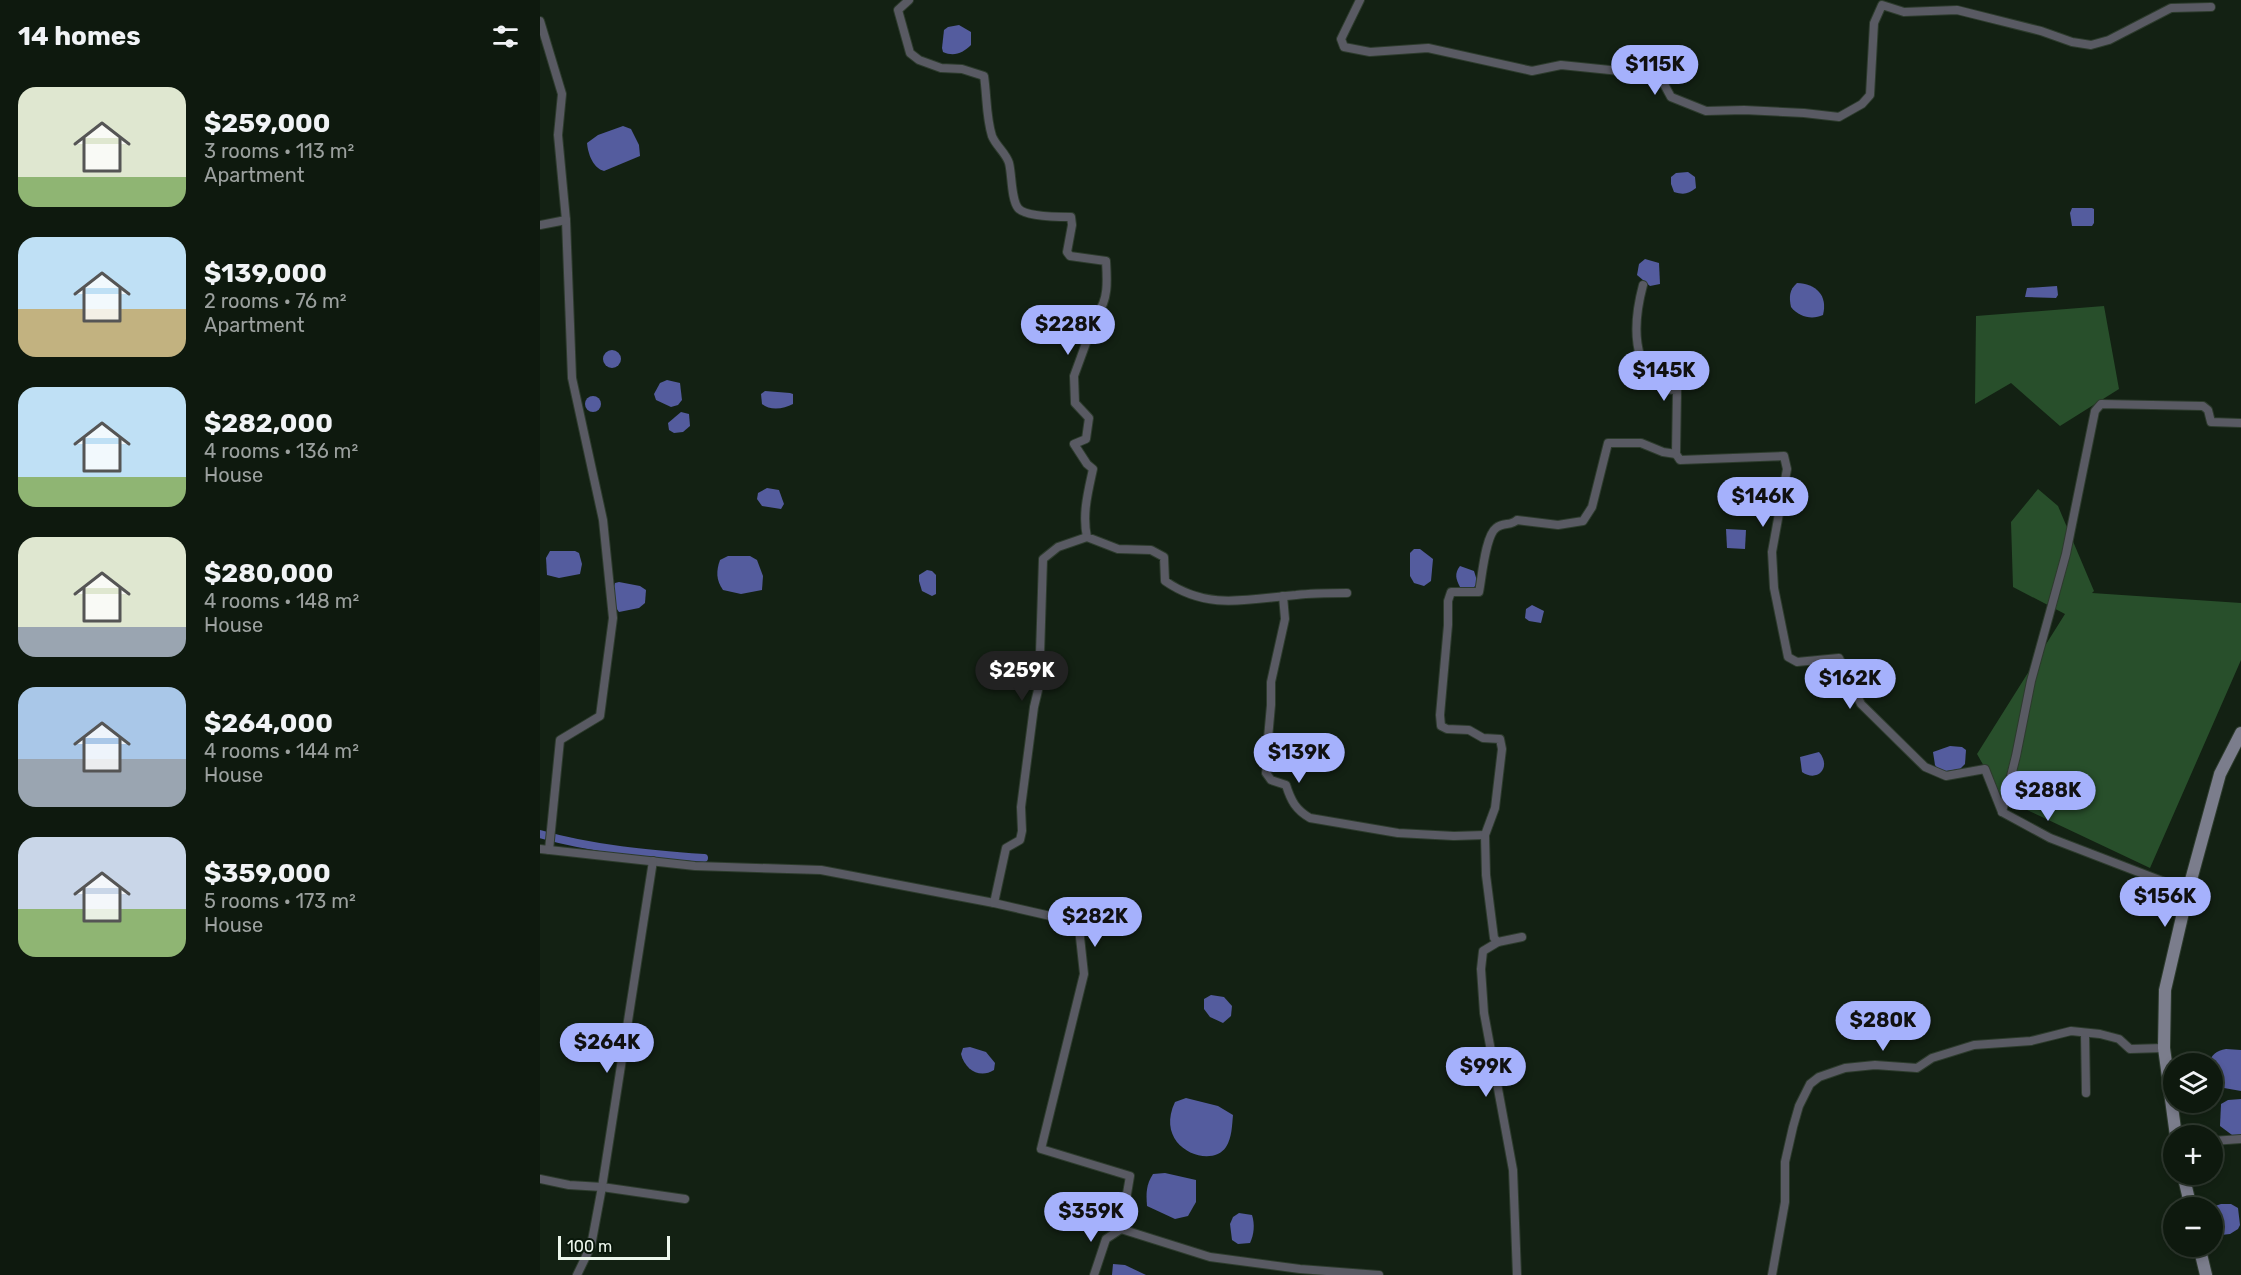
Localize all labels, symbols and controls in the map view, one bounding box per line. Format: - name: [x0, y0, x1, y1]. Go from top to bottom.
- icon: filters: [489, 20, 522, 53]
- text: 14 homes: [18, 21, 141, 52]
- pin: $115K: [1613, 45, 1697, 96]
- text: $115K: [1625, 52, 1685, 76]
- text: $259,000: [204, 108, 330, 139]
- icon: home: [66, 111, 138, 183]
- text: 3 rooms · 113 m²: [204, 139, 354, 163]
- text: Apartment: [204, 163, 305, 187]
- text: $139,000: [204, 258, 327, 289]
- icon: home: [66, 261, 138, 333]
- text: 2 rooms · 76 m²: [204, 289, 347, 313]
- pin: $228K: [1026, 305, 1110, 356]
- text: $228K: [1035, 312, 1101, 336]
- text: Apartment: [204, 313, 305, 337]
- pin: $145K: [1622, 351, 1706, 402]
- text: $145K: [1632, 358, 1696, 382]
- text: $282,000: [204, 408, 333, 439]
- icon: home: [66, 411, 138, 483]
- text: 4 rooms · 136 m²: [204, 439, 358, 463]
- text: House: [204, 463, 263, 487]
- pin: $146K: [1721, 477, 1805, 528]
- text: $146K: [1731, 484, 1795, 508]
- text: $280,000: [204, 558, 333, 589]
- icon: home: [66, 561, 138, 633]
- text: 4 rooms · 148 m²: [204, 589, 359, 613]
- text: House: [204, 613, 263, 637]
- pin: $259K: [980, 651, 1064, 702]
- text: $259K: [989, 658, 1055, 682]
- pin: $162K: [1808, 659, 1892, 710]
- text: $162K: [1819, 666, 1881, 690]
- text: $264,000: [204, 708, 333, 739]
- icon: home: [66, 711, 138, 783]
- pin: $139K: [1257, 733, 1341, 784]
- text: 4 rooms · 144 m²: [204, 739, 359, 763]
- text: $139K: [1268, 740, 1330, 764]
- text: House: [204, 763, 263, 787]
- pin: $288K: [2006, 771, 2090, 822]
- text: $288K: [2015, 778, 2081, 802]
- text: $359,000: [204, 858, 331, 889]
- icon: home: [66, 861, 138, 933]
- pin: $156K: [2123, 877, 2207, 928]
- text: $156K: [2134, 884, 2196, 908]
- text: 5 rooms · 173 m²: [204, 889, 356, 913]
- pin: $282K: [1053, 897, 1137, 948]
- text: $282K: [1062, 904, 1128, 928]
- text: House: [204, 913, 263, 937]
- pin: $280K: [1841, 1001, 1925, 1052]
- text: $280K: [1850, 1008, 1916, 1032]
- pin: $264K: [565, 1023, 649, 1074]
- text: $264K: [574, 1030, 640, 1054]
- pin: $99K: [1450, 1047, 1522, 1098]
- map controls: [2163, 1053, 2223, 1257]
- button: layers: [2163, 1053, 2223, 1113]
- text: $99K: [1460, 1054, 1512, 1078]
- button: +: [2163, 1125, 2223, 1185]
- pin: $359K: [1049, 1192, 1133, 1243]
- button: −: [2163, 1197, 2223, 1257]
- text: $359K: [1058, 1199, 1124, 1223]
- scale bar: [558, 1233, 670, 1260]
- text: 100 m: [567, 1237, 612, 1256]

